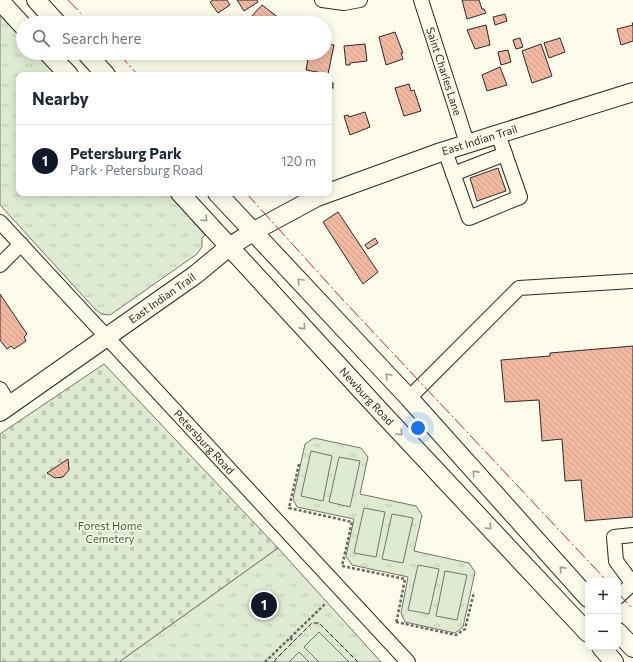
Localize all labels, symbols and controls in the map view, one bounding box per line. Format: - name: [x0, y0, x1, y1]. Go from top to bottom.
- search box: [16, 16, 332, 60]
- street label: Saint Charles Lane: [424, 25, 465, 117]
- icon: search: [30, 27, 52, 49]
- text: Search here: [62, 29, 141, 47]
- text: Nearby: [32, 88, 89, 109]
- street label: East Indian Trail: [440, 122, 519, 157]
- text: Petersburg Park: [70, 144, 182, 162]
- text: 1: [42, 153, 48, 169]
- text: 120 m: [281, 153, 316, 169]
- text: Park · Petersburg Road: [70, 162, 203, 178]
- one-way arrow: [200, 214, 208, 222]
- street label: East Indian Trail: [126, 270, 198, 326]
- one-way arrow: [297, 278, 305, 286]
- one-way arrow: [298, 322, 306, 330]
- street label: Newburg Road: [337, 364, 397, 427]
- one-way arrow: [385, 373, 393, 381]
- street label: Petersburg Road: [171, 407, 237, 476]
- your location: [408, 418, 428, 438]
- one-way arrow: [395, 428, 403, 436]
- one-way arrow: [473, 470, 480, 477]
- park label: Forest Home Cemetery: [78, 519, 142, 545]
- one-way arrow: [485, 523, 492, 530]
- one-way arrow: [560, 567, 567, 574]
- map controls: [585, 578, 621, 650]
- button: +: [585, 578, 621, 614]
- pin: 1: [251, 590, 277, 620]
- button: −: [585, 614, 621, 650]

